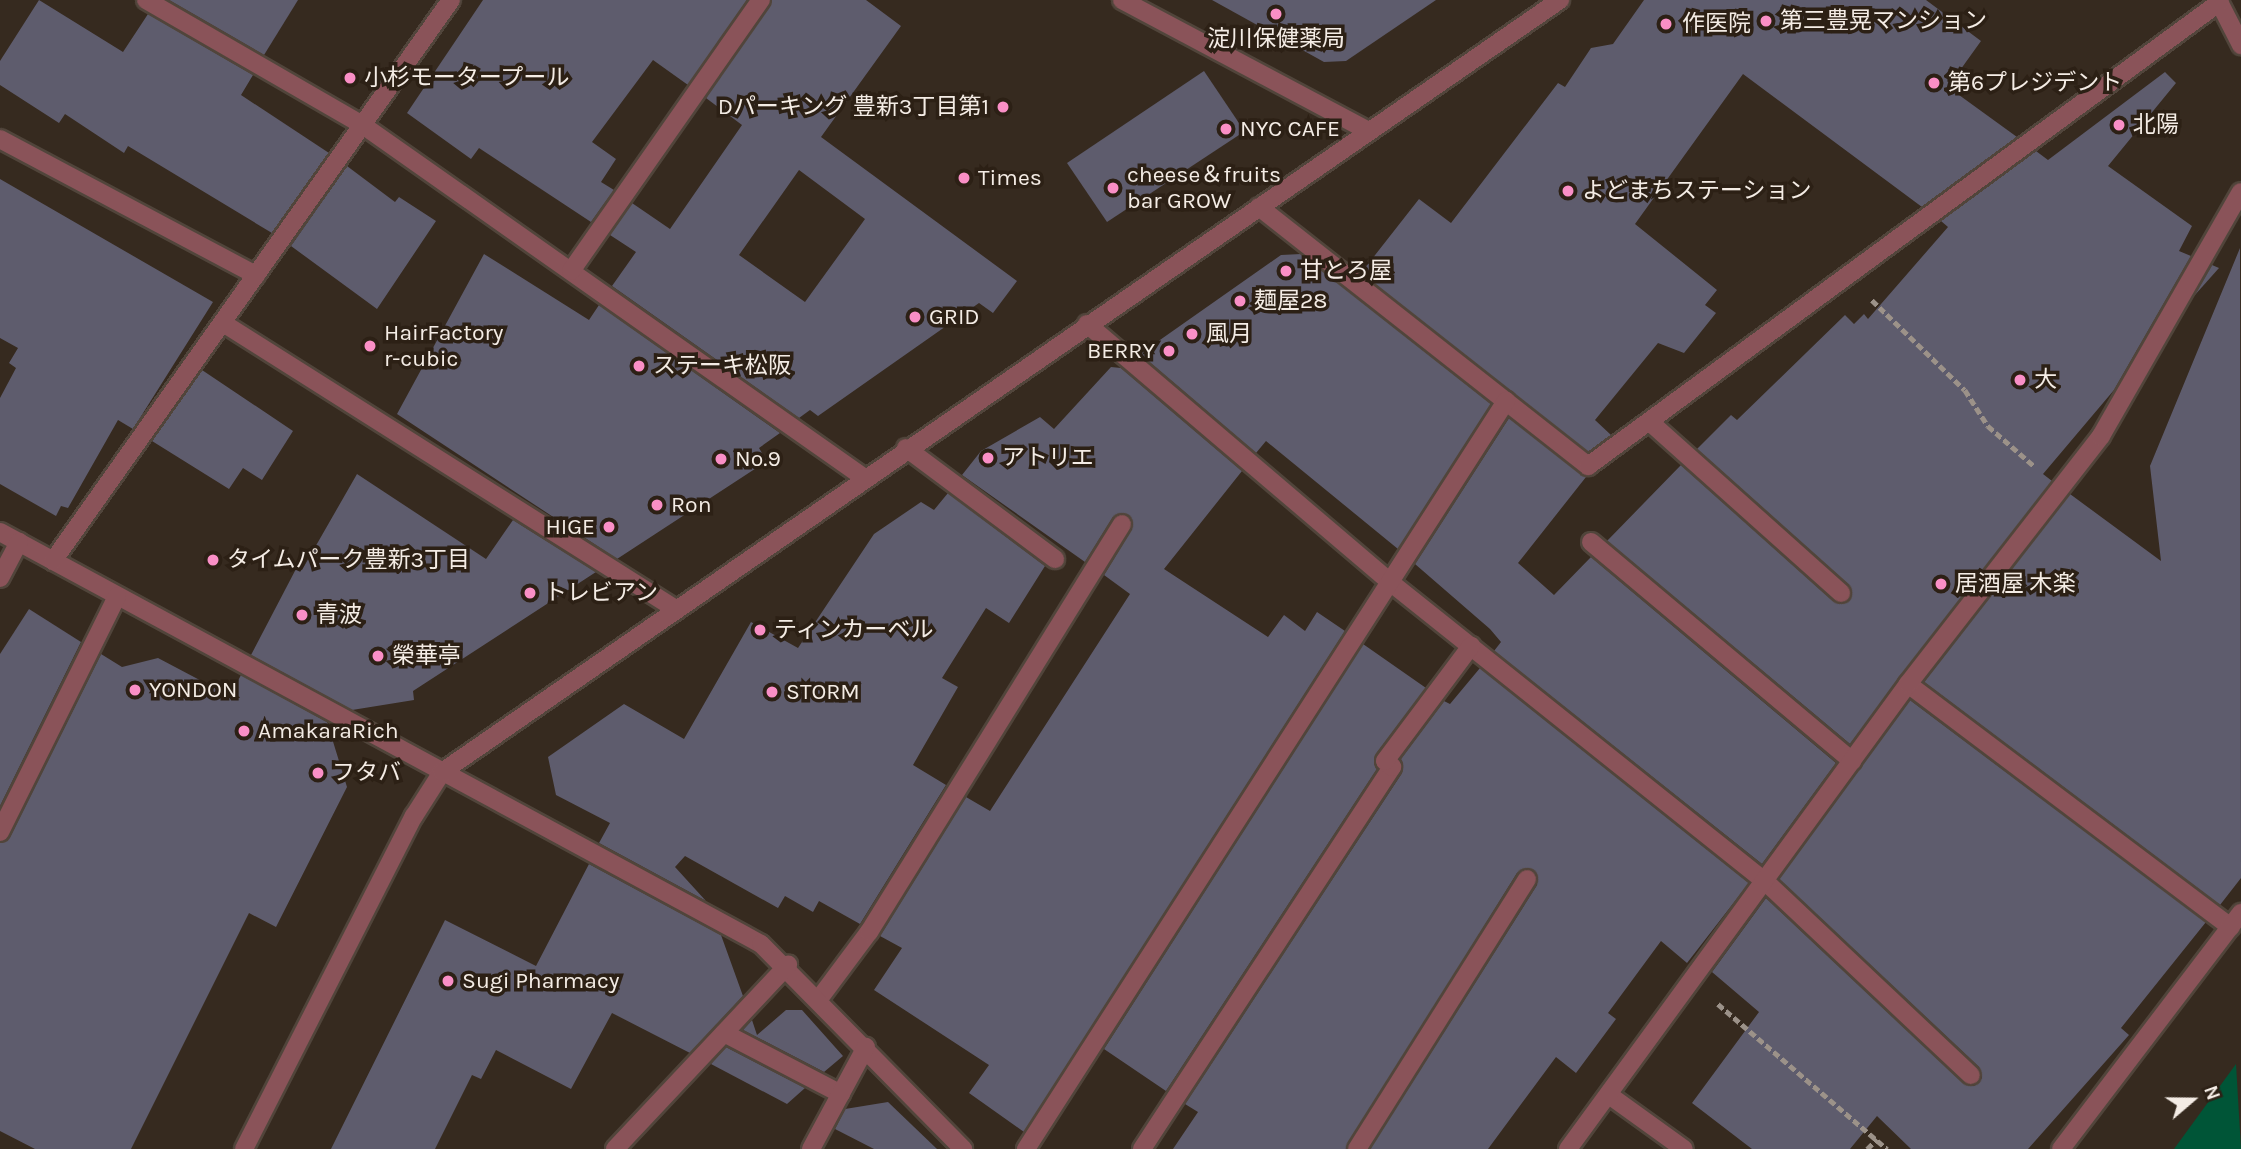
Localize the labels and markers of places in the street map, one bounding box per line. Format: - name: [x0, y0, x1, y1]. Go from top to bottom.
- marker: 淀川保健薬局: [1268, 6, 1284, 22]
- place label: 第三豊晃マンション: [1780, 7, 1987, 35]
- place label: 作医院: [1682, 10, 1751, 38]
- marker: 第三豊晃マンション: [1758, 13, 1774, 29]
- marker: 作医院: [1656, 14, 1676, 34]
- place label: 淀川保健薬局: [1207, 25, 1345, 53]
- place label: 小杉モータープール: [364, 64, 571, 92]
- place label: 第6プレジデント: [1948, 69, 2122, 97]
- marker: 小杉モータープール: [342, 70, 358, 86]
- marker: 第6プレジデント: [1926, 75, 1942, 91]
- place label: Dパーキング 豊新3丁目第1: [717, 93, 989, 121]
- marker: Dパーキング 豊新3丁目第1: [995, 99, 1011, 115]
- place label: 北陽: [2133, 111, 2179, 139]
- place label: NYC CAFE: [1240, 115, 1340, 143]
- marker: 北陽: [2111, 117, 2127, 133]
- marker: NYC CAFE: [1218, 121, 1234, 137]
- place label: cheese＆fruits bar GROW: [1127, 161, 1281, 215]
- place label: Times: [978, 164, 1042, 192]
- marker: Times: [956, 170, 972, 186]
- place label: よどまちステーション: [1582, 177, 1812, 205]
- marker: cheese＆fruits bar GROW: [1105, 180, 1121, 196]
- marker: よどまちステーション: [1560, 183, 1576, 199]
- place label: 甘とろ屋: [1300, 257, 1392, 285]
- marker: 甘とろ屋: [1278, 263, 1294, 279]
- place label: 麺屋28: [1254, 287, 1327, 315]
- marker: 麺屋28: [1232, 293, 1248, 309]
- place label: GRID: [929, 303, 980, 331]
- marker: GRID: [907, 309, 923, 325]
- place label: HairFactory r-cubic: [384, 319, 503, 373]
- place label: 風月: [1206, 320, 1252, 348]
- marker: 風月: [1184, 326, 1200, 342]
- place label: BERRY: [1087, 337, 1155, 365]
- marker: HairFactory r-cubic: [362, 338, 378, 354]
- marker: BERRY: [1161, 343, 1177, 359]
- place label: ステーキ松阪: [653, 352, 791, 380]
- marker: ステーキ松阪: [631, 358, 647, 374]
- place label: 大: [2034, 366, 2057, 394]
- marker: 大: [2012, 372, 2028, 388]
- place label: アトリエ: [1002, 444, 1094, 472]
- place label: No.9: [735, 445, 781, 473]
- marker: アトリエ: [980, 450, 996, 466]
- marker: No.9: [713, 451, 729, 467]
- place label: Ron: [671, 491, 712, 519]
- marker: Ron: [649, 497, 665, 513]
- place label: HIGE: [545, 513, 595, 541]
- marker: HIGE: [601, 519, 617, 535]
- place label: タイムパーク豊新3丁目: [227, 546, 471, 574]
- marker: タイムパーク豊新3丁目: [205, 552, 221, 568]
- place label: 居酒屋 木楽: [1955, 570, 2075, 598]
- marker: 居酒屋 木楽: [1933, 576, 1949, 592]
- place label: トレビアン: [544, 579, 659, 607]
- marker: トレビアン: [522, 585, 538, 601]
- place label: 青波: [316, 601, 362, 629]
- marker: 青波: [294, 607, 310, 623]
- place label: ティンカーベル: [774, 616, 935, 644]
- marker: ティンカーベル: [752, 622, 768, 638]
- place label: 榮華亭: [392, 642, 461, 670]
- marker: 榮華亭: [370, 648, 386, 664]
- place label: YONDON: [149, 676, 238, 704]
- place label: STORM: [786, 678, 860, 706]
- marker: YONDON: [127, 682, 143, 698]
- marker: STORM: [764, 684, 780, 700]
- place label: AmakaraRich: [258, 717, 399, 745]
- marker: AmakaraRich: [236, 723, 252, 739]
- place label: フタバ: [332, 759, 401, 787]
- marker: フタバ: [310, 765, 326, 781]
- place label: Sugi Pharmacy: [462, 967, 619, 995]
- marker: Sugi Pharmacy: [440, 973, 456, 989]

